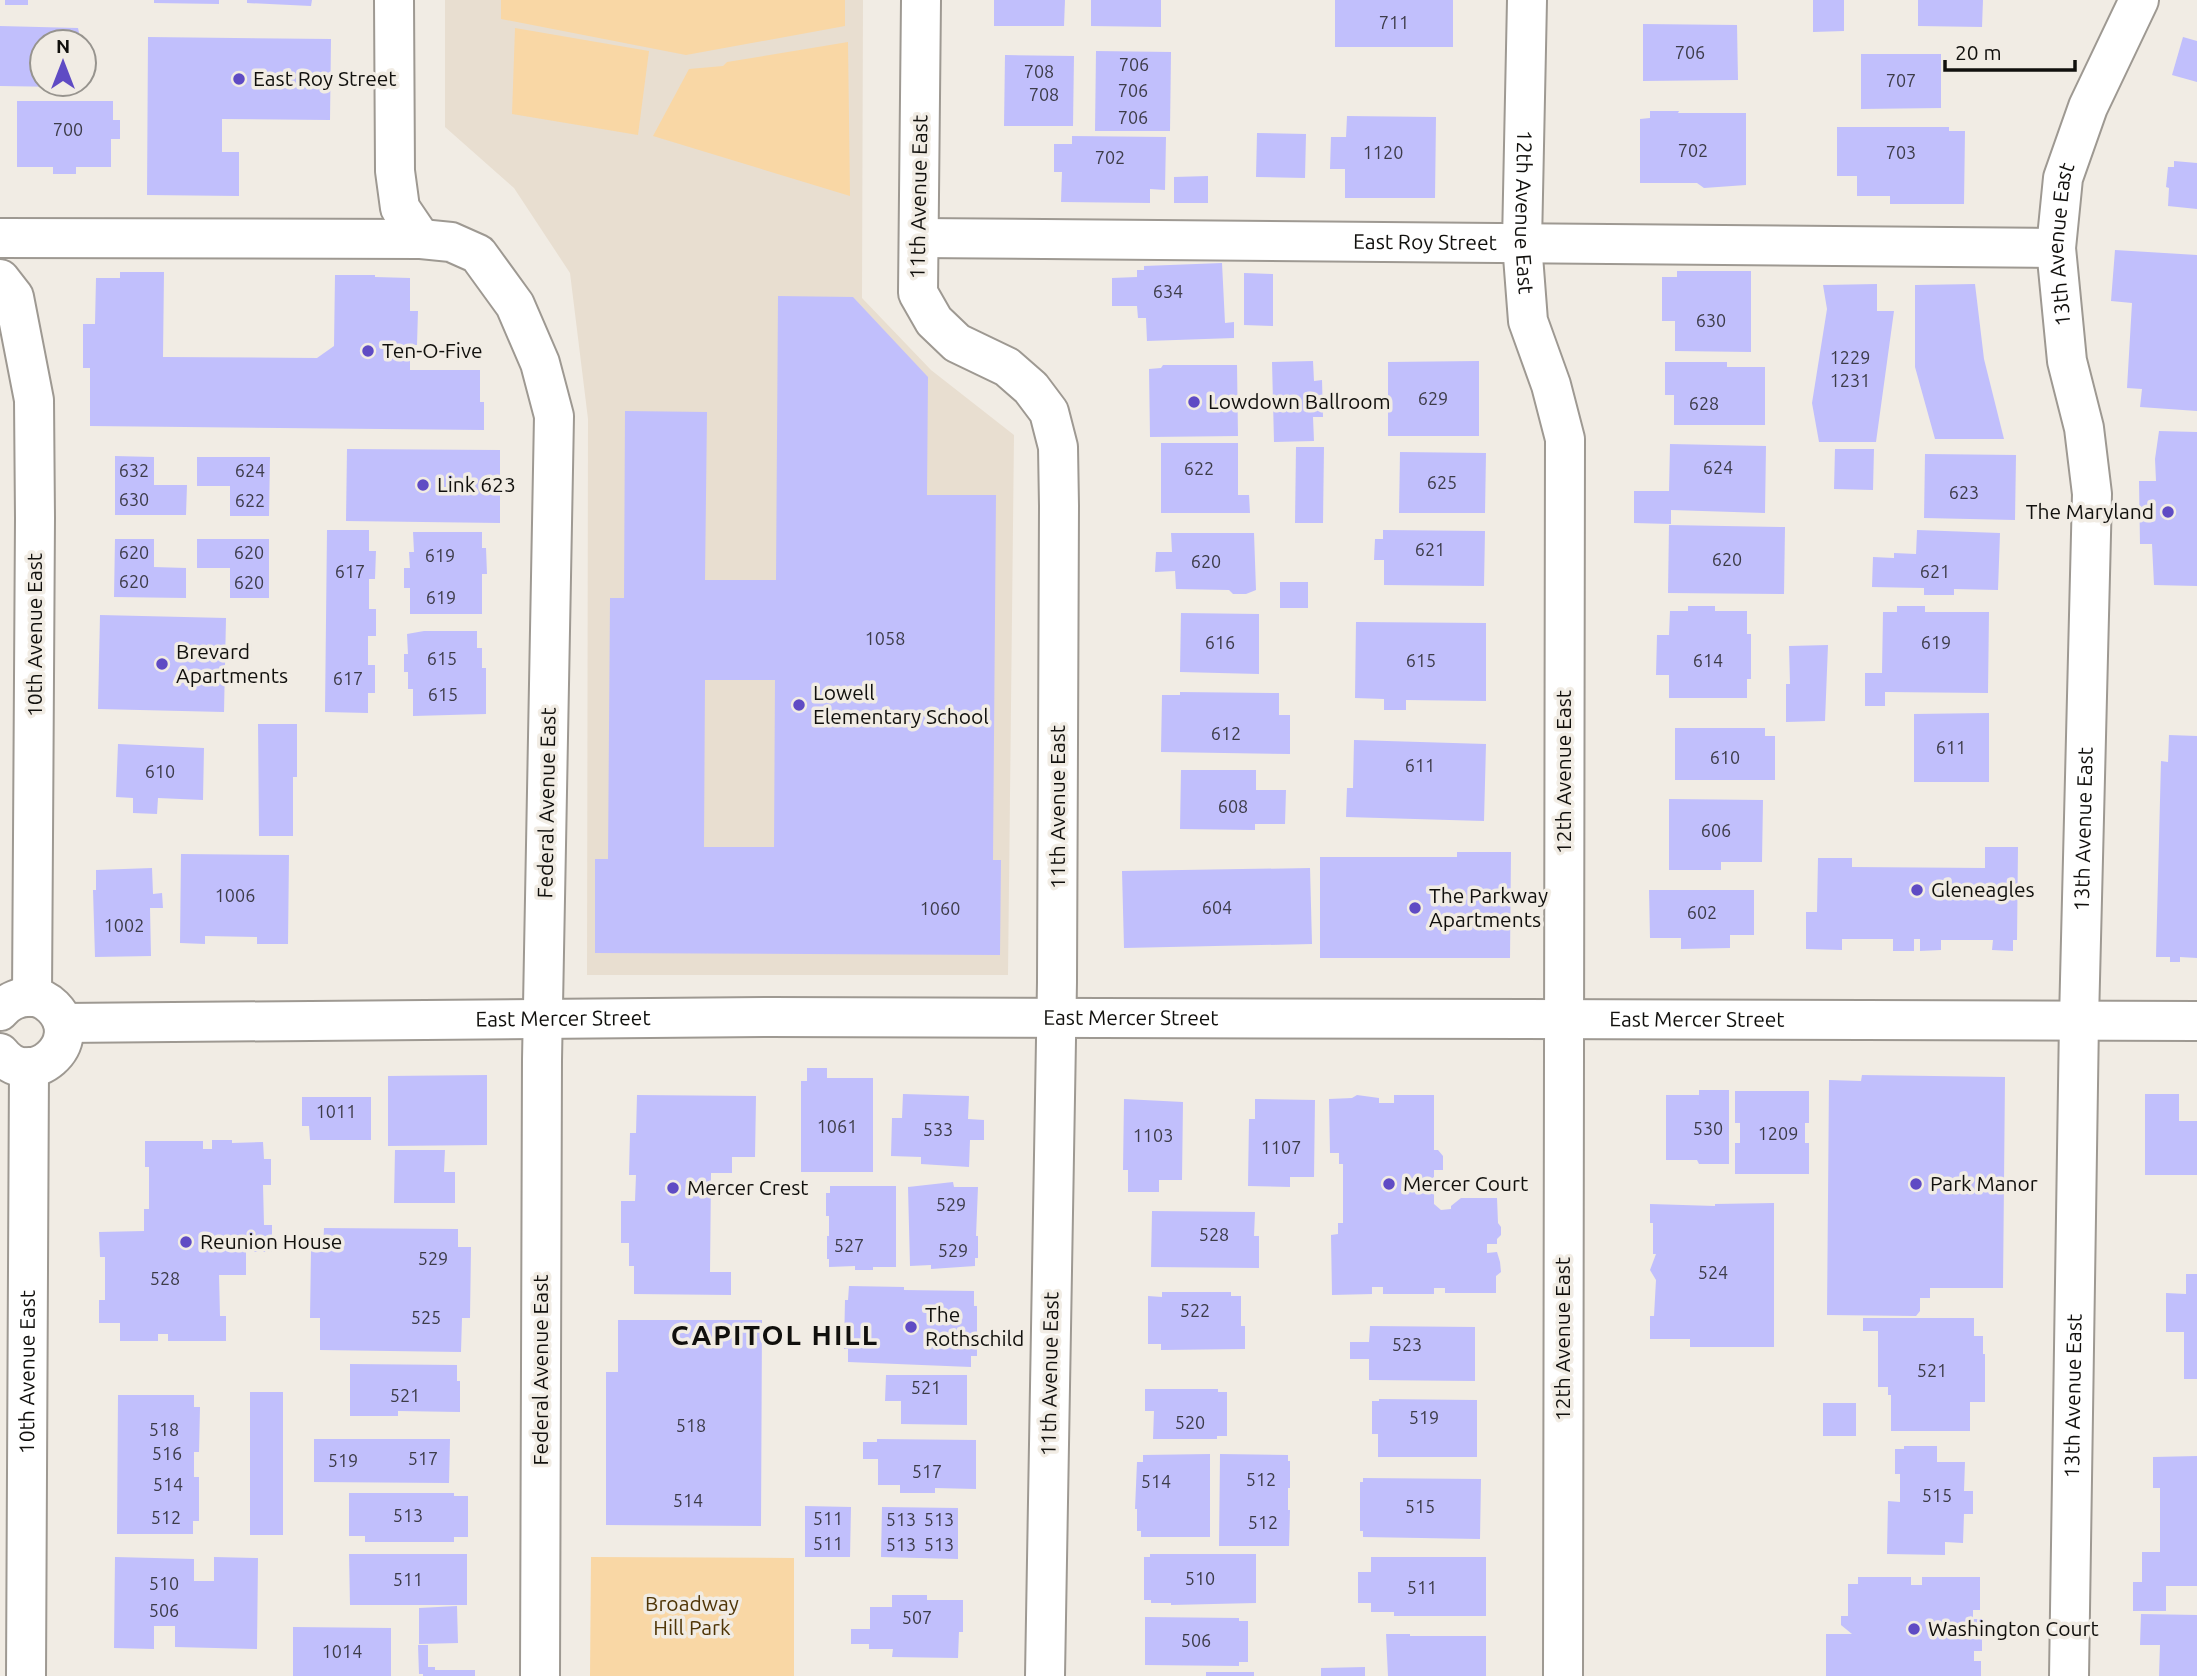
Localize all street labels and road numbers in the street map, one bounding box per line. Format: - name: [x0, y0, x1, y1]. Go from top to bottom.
- street label: 11th Avenue East: [905, 115, 931, 279]
- street label: 12th Avenue East: [1511, 130, 1539, 295]
- street label: 13th Avenue East: [2043, 159, 2079, 327]
- street label: East Roy Street: [1353, 229, 1497, 254]
- street label: 10th Avenue East: [22, 553, 46, 717]
- street label: 12th Avenue East: [1551, 690, 1575, 854]
- street label: Federal Avenue East: [532, 707, 560, 899]
- street label: 11th Avenue East: [1045, 725, 1069, 889]
- street label: 13th Avenue East: [2069, 747, 2097, 912]
- street label: East Mercer Street: [475, 1005, 651, 1030]
- street label: East Mercer Street: [1043, 1005, 1219, 1029]
- street label: East Mercer Street: [1609, 1006, 1785, 1031]
- street label: 12th Avenue East: [1550, 1257, 1574, 1421]
- street label: Federal Avenue East: [528, 1274, 552, 1466]
- street label: 10th Avenue East: [14, 1290, 39, 1454]
- street label: 11th Avenue East: [1036, 1292, 1062, 1456]
- street label: 13th Avenue East: [2059, 1314, 2086, 1478]

